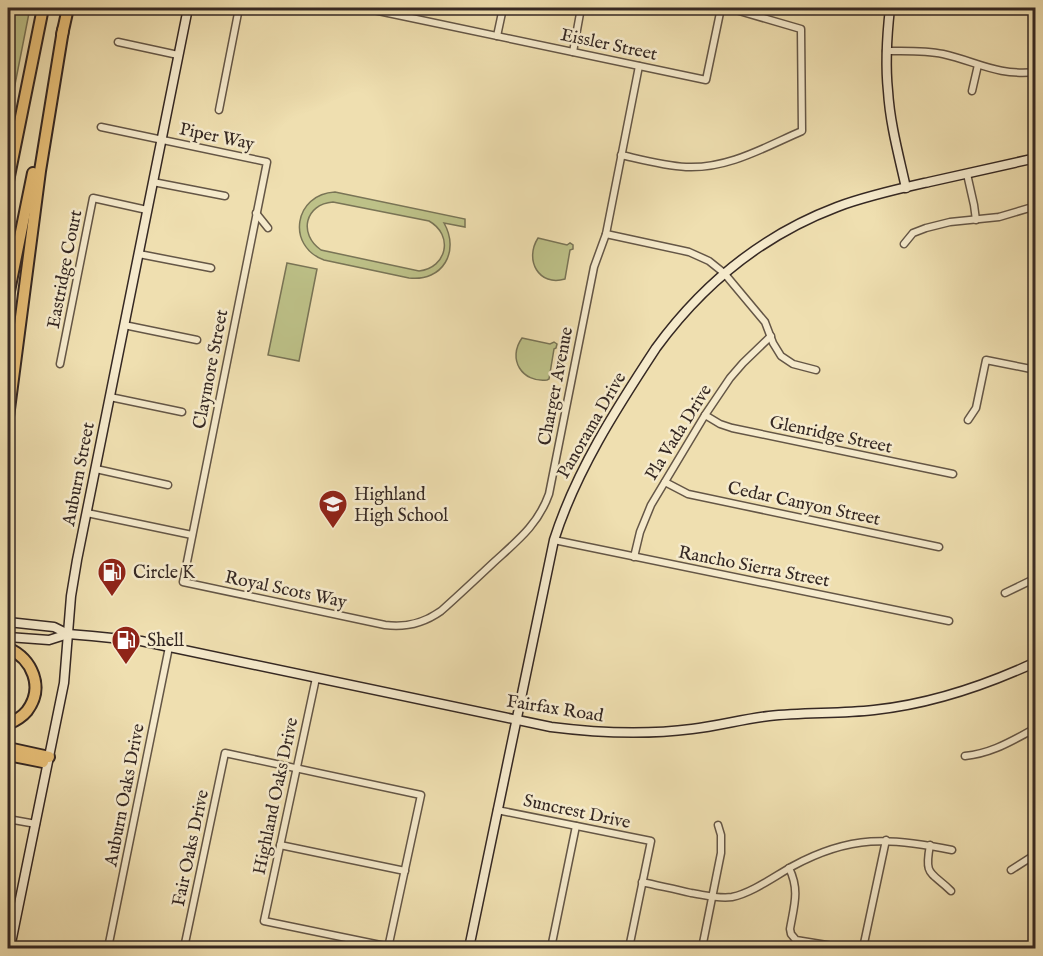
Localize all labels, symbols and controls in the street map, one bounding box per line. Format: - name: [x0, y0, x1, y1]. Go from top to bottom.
- street label: Eissler Street: [558, 24, 659, 67]
- street label: Piper Way: [177, 118, 256, 157]
- street label: Eastridge Court: [43, 208, 88, 331]
- street label: Claymore Street: [189, 308, 234, 431]
- street label: Charger Avenue: [534, 325, 579, 448]
- street label: Panorama Drive: [553, 368, 632, 483]
- street label: Pla Vada Drive: [641, 381, 718, 485]
- street label: Glenridge Street: [767, 411, 894, 460]
- street label: Auburn Street: [58, 420, 101, 529]
- street label: Cedar Canyon Street: [725, 477, 882, 532]
- place label: Highland High School: [354, 484, 448, 528]
- school or university icon: Highland High School: [317, 488, 349, 530]
- street label: Rancho Sierra Street: [676, 542, 831, 593]
- fuel station icon: Circle K: [96, 556, 128, 598]
- place label: Circle K: [133, 562, 196, 585]
- street label: Royal Scots Way: [223, 566, 349, 615]
- fuel station icon: Shell: [110, 624, 142, 666]
- place label: Shell: [147, 630, 184, 653]
- street label: Fairfax Road: [505, 690, 605, 729]
- street label: Highland Oaks Drive: [249, 716, 304, 877]
- street label: Auburn Oaks Drive: [100, 722, 151, 870]
- street label: Fair Oaks Drive: [168, 788, 215, 909]
- street label: Suncrest Drive: [521, 790, 632, 835]

